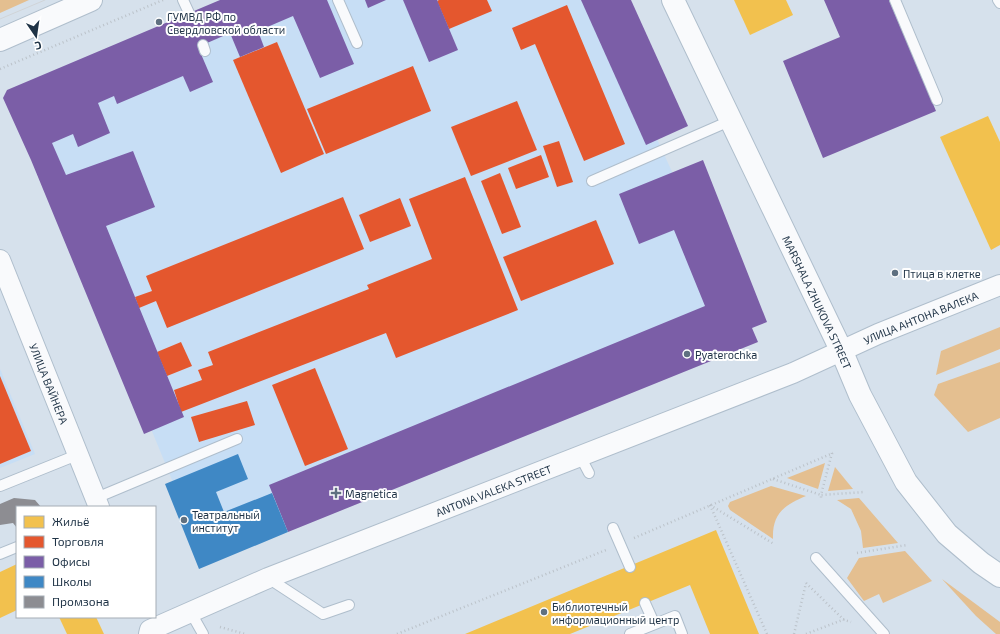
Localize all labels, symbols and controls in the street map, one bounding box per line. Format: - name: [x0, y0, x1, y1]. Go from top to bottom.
- place label: ГУМВД РФ по Свердловской области: [167, 10, 285, 36]
- north arrow: [16, 16, 56, 56]
- marker: ГУМВД РФ по Свердловской области: [154, 17, 164, 27]
- text: С: [33, 39, 43, 53]
- street label: MARSHALA ZHUKOVA STREET: [780, 233, 855, 371]
- place label: Птица в клетке: [903, 267, 981, 280]
- marker: Птица в клетке: [890, 268, 900, 278]
- street label: УЛИЦА АНТОНА ВАЛЕКА: [861, 288, 980, 346]
- street label: УЛИЦА ВАЙНЕРА: [28, 341, 71, 426]
- place label: Pyaterochka: [695, 348, 757, 361]
- marker: Pyaterochka: [682, 349, 692, 359]
- street label: ANTONA VALEKA STREET: [433, 461, 554, 519]
- marker: Magnetica: [330, 487, 342, 499]
- place label: Magnetica: [345, 487, 397, 500]
- legend: [16, 506, 156, 618]
- place label: Театральный институт: [192, 508, 260, 535]
- text: Жильё: [52, 514, 89, 528]
- marker: Театральный институт: [179, 515, 189, 525]
- text: Торговля: [52, 534, 104, 548]
- text: Офисы: [52, 554, 90, 568]
- text: Школы: [52, 574, 92, 588]
- text: Промзона: [52, 594, 109, 608]
- place label: Библиотечный информационный центр: [552, 600, 679, 626]
- marker: Библиотечный информационный центр: [539, 607, 549, 617]

